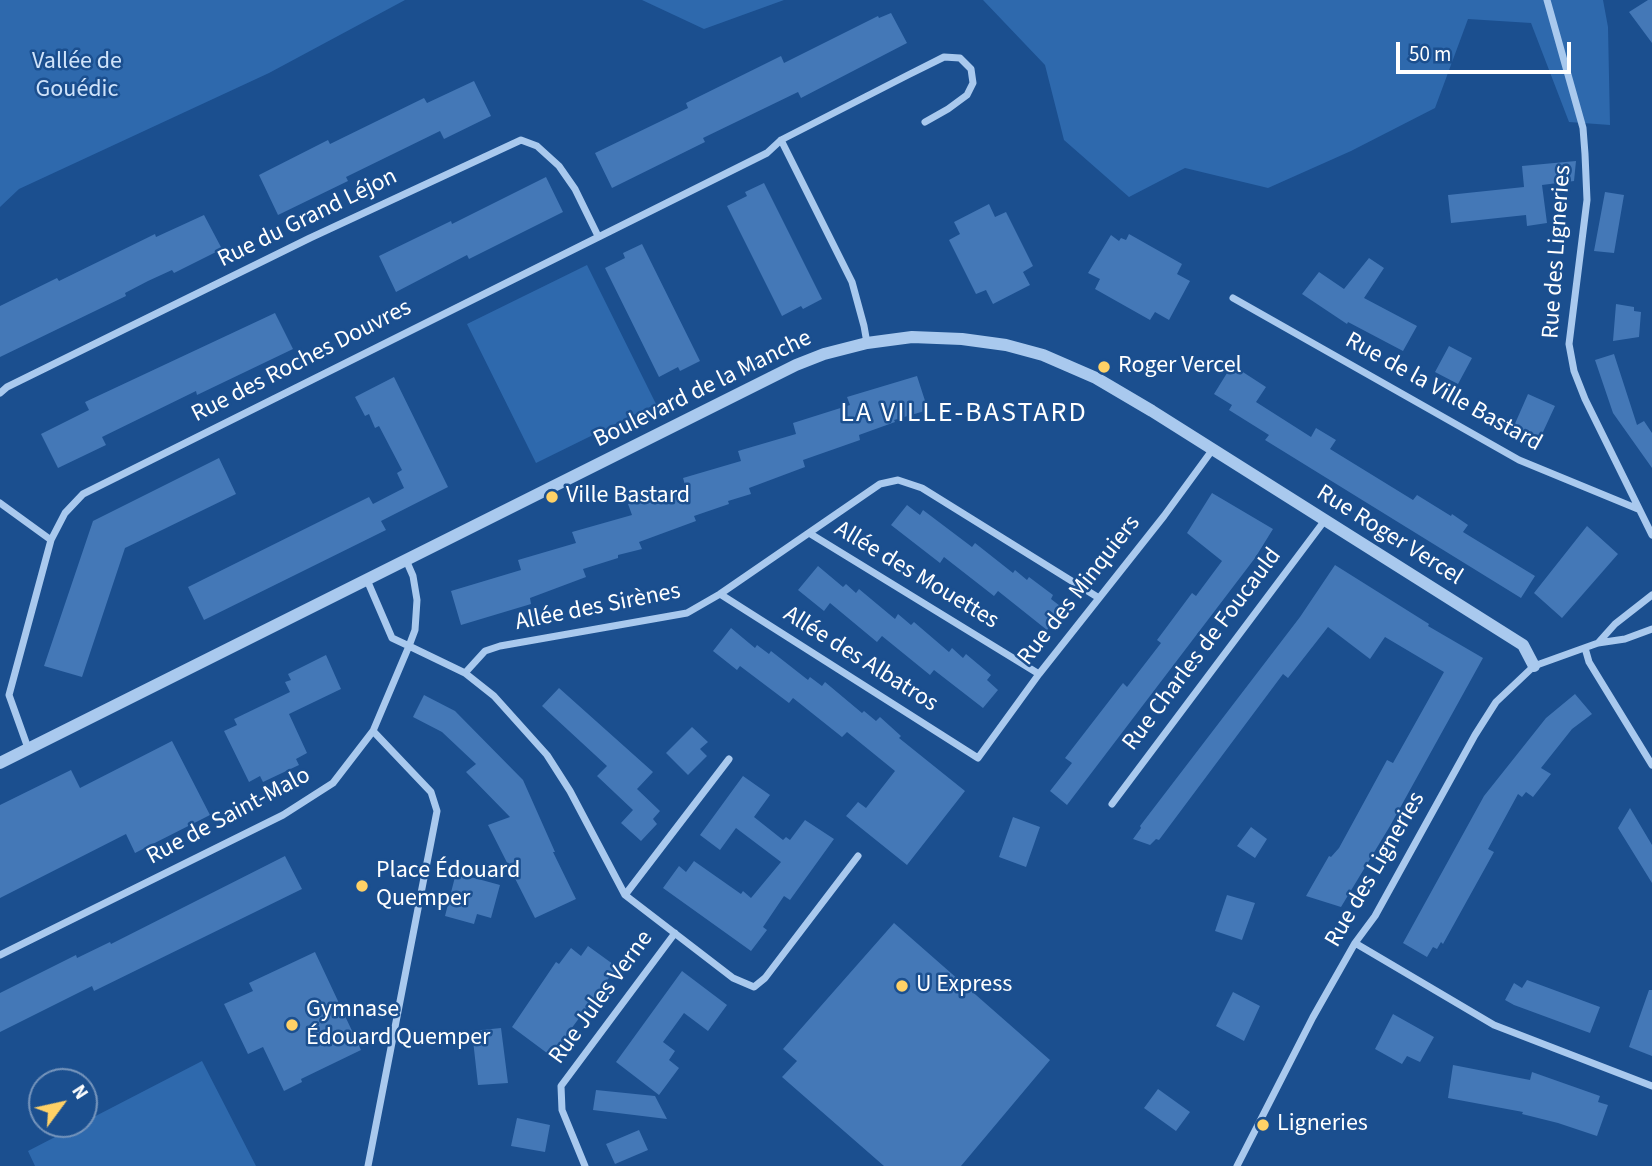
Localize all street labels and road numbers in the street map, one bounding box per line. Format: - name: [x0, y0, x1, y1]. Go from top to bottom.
- street label: Rue du Grand Léjon: [214, 163, 402, 275]
- street label: Rue des Ligneries: [1538, 164, 1578, 340]
- street label: Rue des Roches Douvres: [187, 294, 417, 430]
- street label: Boulevard de la Manche: [589, 325, 817, 455]
- street label: Rue de la Ville Bastard: [1340, 327, 1546, 459]
- street label: Rue Roger Vercel: [1311, 480, 1467, 592]
- street label: Rue des Minquiers: [1012, 510, 1148, 672]
- street label: Allée des Mouettes: [829, 516, 1003, 636]
- street label: Rue Charles de Foucauld: [1117, 543, 1289, 757]
- street label: Allée des Sirènes: [513, 578, 683, 638]
- street label: Allée des Albatros: [777, 601, 943, 719]
- street label: Rue de Saint-Malo: [142, 762, 316, 872]
- street label: Rue des Ligneries: [1320, 787, 1432, 953]
- street label: Rue Jules Verne: [544, 926, 660, 1070]

